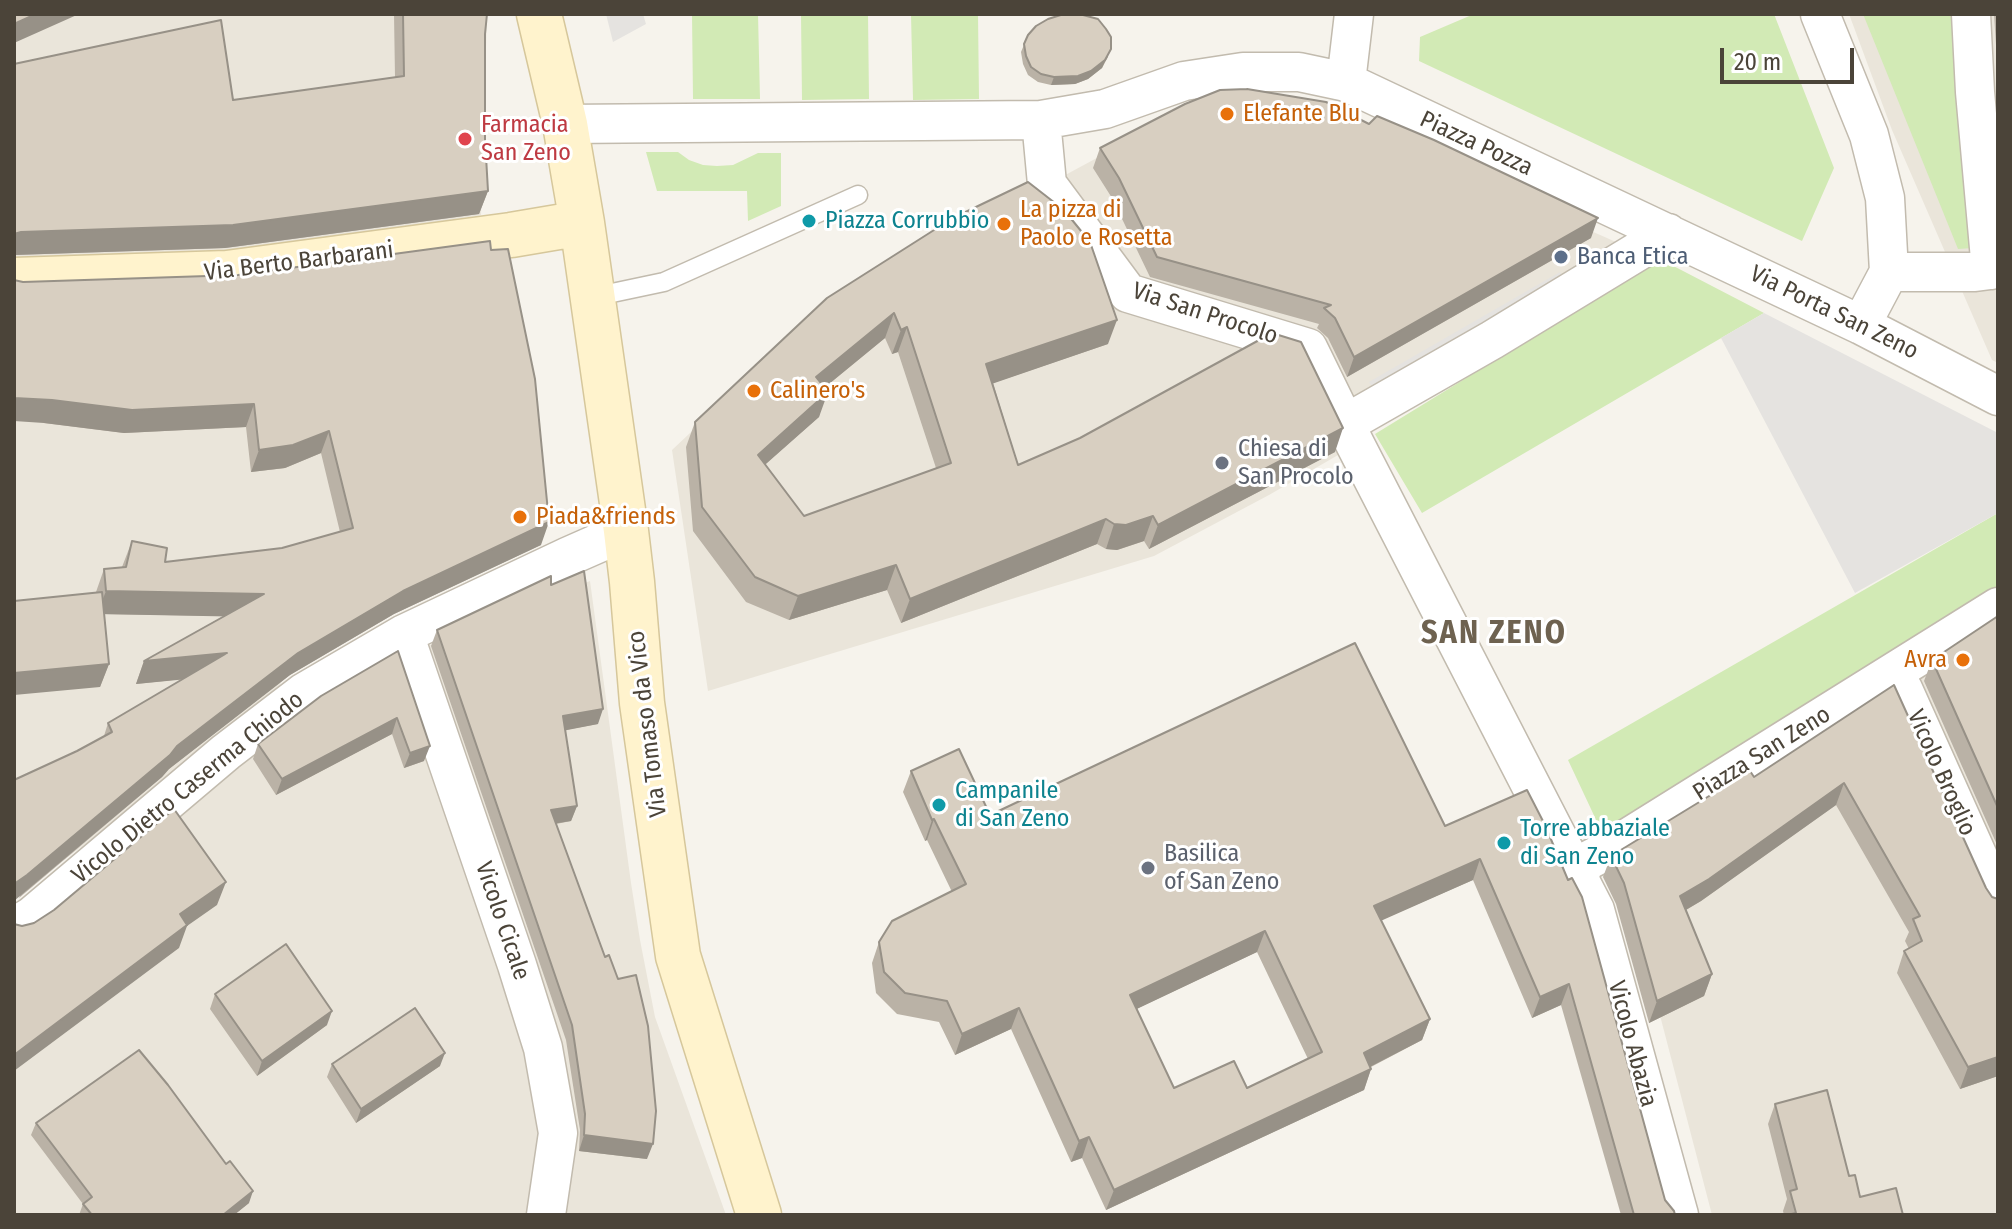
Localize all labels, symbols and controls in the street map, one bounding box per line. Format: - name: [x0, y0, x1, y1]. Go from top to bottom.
- scale bar: [1724, 32, 1858, 82]
- text: 20 m: [1734, 48, 1781, 76]
- place label: Elefante Blu: [1243, 100, 1360, 128]
- marker: Elefante Blu: [1218, 105, 1236, 123]
- street label: Piazza Pozza: [1415, 105, 1537, 183]
- place label: Farmacia San Zeno: [481, 111, 571, 167]
- marker: Farmacia San Zeno: [456, 130, 474, 148]
- place label: La pizza di Paolo e Rosetta: [1020, 196, 1172, 252]
- place label: Piazza Corrubbio: [825, 207, 989, 235]
- marker: Piazza Corrubbio: [800, 212, 818, 230]
- marker: La pizza di Paolo e Rosetta: [995, 215, 1013, 233]
- street label: Via Berto Barbarani: [203, 236, 395, 288]
- place label: Banca Etica: [1577, 243, 1689, 271]
- marker: Banca Etica: [1552, 248, 1570, 266]
- street label: Via Porta San Zeno: [1745, 260, 1923, 366]
- street label: Via San Procolo: [1129, 277, 1281, 351]
- place label: Calinero's: [770, 377, 865, 405]
- marker: Calinero's: [745, 382, 763, 400]
- place label: Chiesa di San Procolo: [1238, 435, 1354, 491]
- marker: Chiesa di San Procolo: [1213, 454, 1231, 472]
- place label: Piada&friends: [536, 503, 675, 531]
- marker: Piada&friends: [511, 508, 529, 526]
- district label: SAN ZENO: [1421, 615, 1567, 653]
- street label: Via Tomaso da Vico: [622, 629, 674, 819]
- place label: Avra: [1904, 646, 1947, 674]
- marker: Avra: [1954, 651, 1972, 669]
- street label: Vicolo Dietro Caserma Chiodo: [66, 686, 310, 890]
- street label: Piazza San Zeno: [1688, 700, 1836, 808]
- street label: Vicolo Broglio: [1900, 706, 1982, 840]
- place label: Campanile di San Zeno: [955, 777, 1069, 833]
- marker: Campanile di San Zeno: [930, 796, 948, 814]
- place label: Torre abbaziale di San Zeno: [1520, 815, 1670, 871]
- marker: Torre abbaziale di San Zeno: [1495, 834, 1513, 852]
- place label: Basilica of San Zeno: [1164, 840, 1279, 896]
- street label: Vicolo Cicale: [468, 858, 536, 984]
- marker: Basilica of San Zeno: [1139, 859, 1157, 877]
- street label: Vicolo Abazia: [1601, 978, 1663, 1110]

